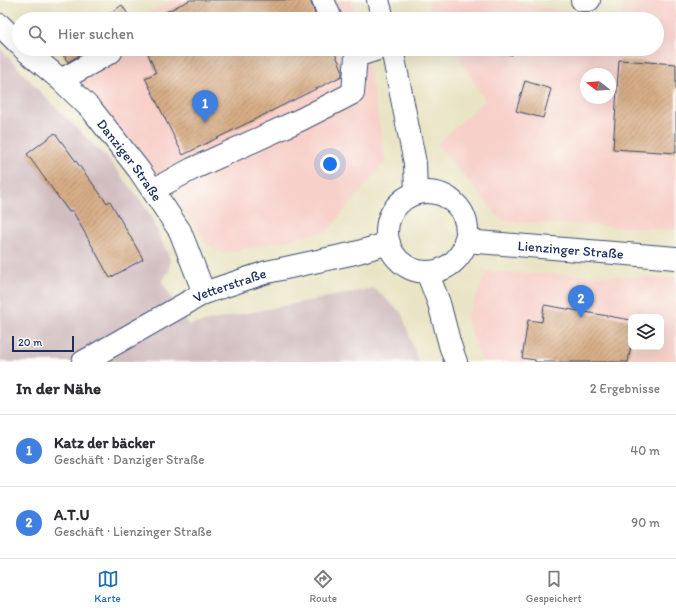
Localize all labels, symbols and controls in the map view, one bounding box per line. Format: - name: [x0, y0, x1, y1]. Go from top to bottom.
- search box: [12, 12, 664, 56]
- icon: search: [26, 23, 48, 45]
- text: Hier suchen: [58, 25, 134, 43]
- north arrow: [580, 68, 616, 104]
- pin: 1: [192, 90, 218, 123]
- street label: Danziger Straße: [94, 115, 166, 205]
- your location: [320, 154, 340, 174]
- street label: Lienzinger Straße: [517, 237, 625, 262]
- street label: Vetterstraße: [190, 264, 268, 306]
- pin: 2: [568, 285, 594, 318]
- map controls: [628, 314, 664, 350]
- button: layers: [628, 314, 664, 350]
- scale bar: [12, 334, 74, 353]
- text: 20 m: [18, 336, 42, 349]
- text: In der Nähe: [16, 378, 101, 398]
- text: 2 Ergebnisse: [590, 381, 660, 396]
- text: Katz der bäcker: [54, 434, 155, 452]
- text: 1: [26, 443, 32, 458]
- text: 40 m: [630, 443, 660, 458]
- text: Geschäft · Danziger Straße: [54, 452, 204, 467]
- text: A.T.U: [54, 506, 89, 524]
- text: 2: [26, 515, 32, 530]
- text: 90 m: [631, 515, 660, 530]
- text: Geschäft · Lienzinger Straße: [54, 524, 212, 539]
- tab: Karte: [94, 568, 121, 605]
- tab: Route: [310, 568, 337, 605]
- tab: Gespeichert: [526, 568, 582, 605]

